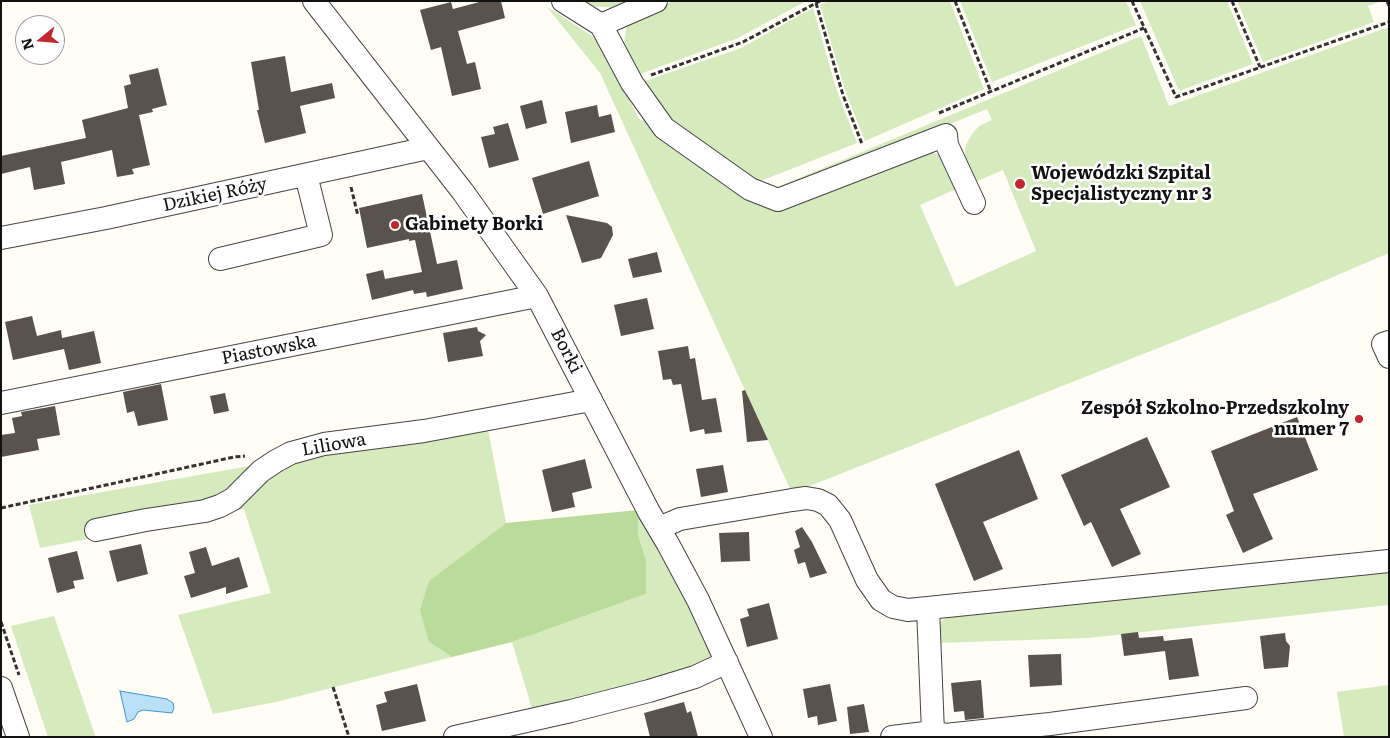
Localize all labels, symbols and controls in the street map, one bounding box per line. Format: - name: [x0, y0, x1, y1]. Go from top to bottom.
- north arrow: [15, 15, 65, 65]
- text: N: [15, 36, 38, 53]
- place label: Wojewódzki Szpital Specjalistyczny nr 3: [1031, 163, 1212, 205]
- street label: Dzikiej Róży: [161, 173, 269, 217]
- marker: Wojewódzki Szpital Specjalistyczny nr 3: [1013, 177, 1027, 191]
- place label: Gabinety Borki: [405, 214, 543, 236]
- marker: Gabinety Borki: [389, 219, 401, 231]
- street label: Borki: [546, 325, 586, 377]
- street label: Piastowska: [220, 330, 318, 370]
- place label: Zespół Szkolno-Przedszkolny numer 7: [1081, 398, 1349, 440]
- marker: Zespół Szkolno-Przedszkolny numer 7: [1353, 413, 1365, 425]
- street label: Liliowa: [300, 429, 368, 461]

